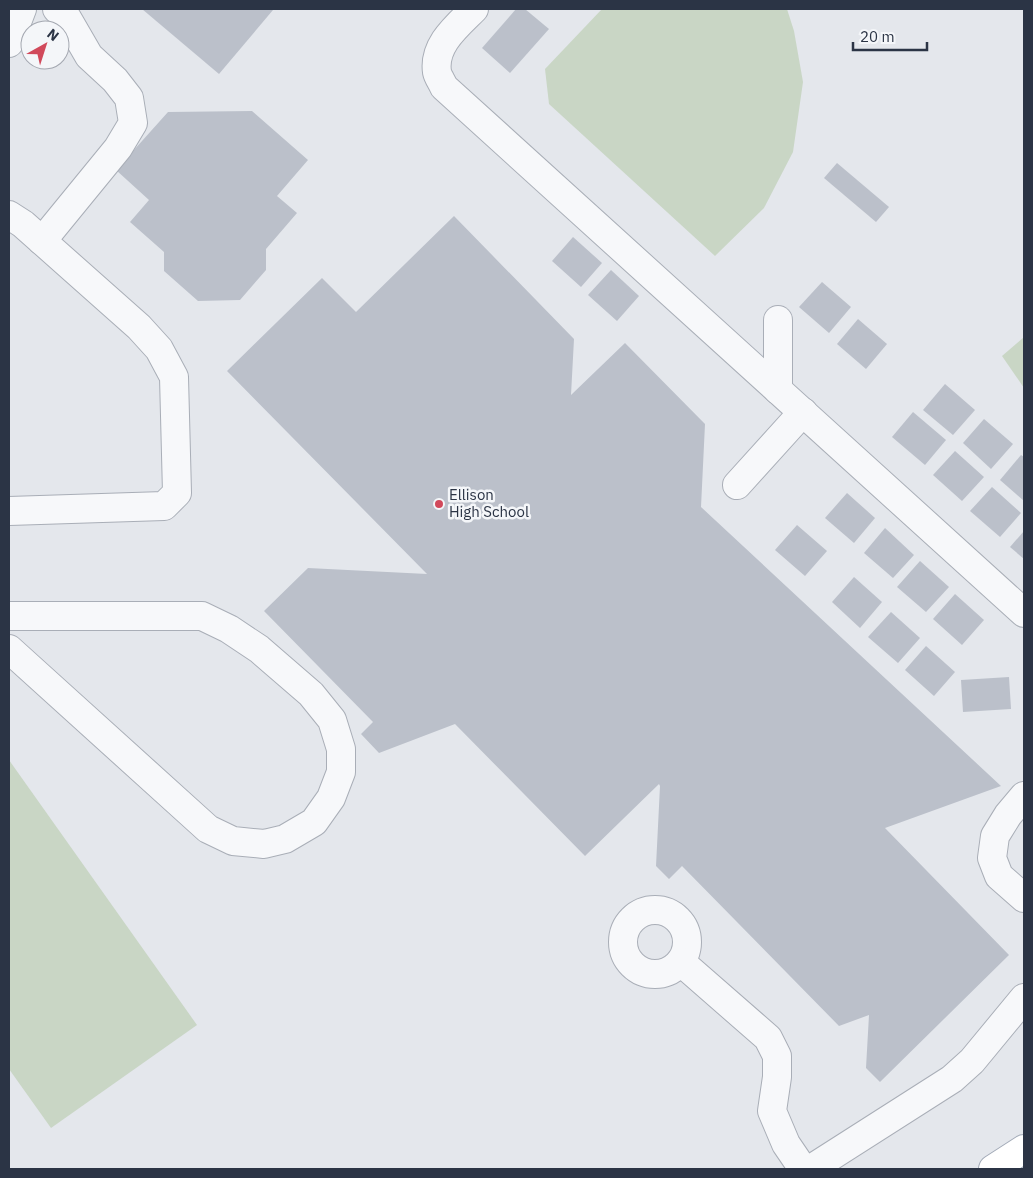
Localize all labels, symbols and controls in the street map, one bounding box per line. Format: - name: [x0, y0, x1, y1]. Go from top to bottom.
- north arrow: [20, 20, 70, 70]
- scale bar: [853, 20, 927, 52]
- text: N: [44, 25, 63, 45]
- text: 20 m: [860, 27, 895, 46]
- place label: Ellison High School: [449, 485, 529, 521]
- marker: Ellison High School: [433, 498, 445, 510]

